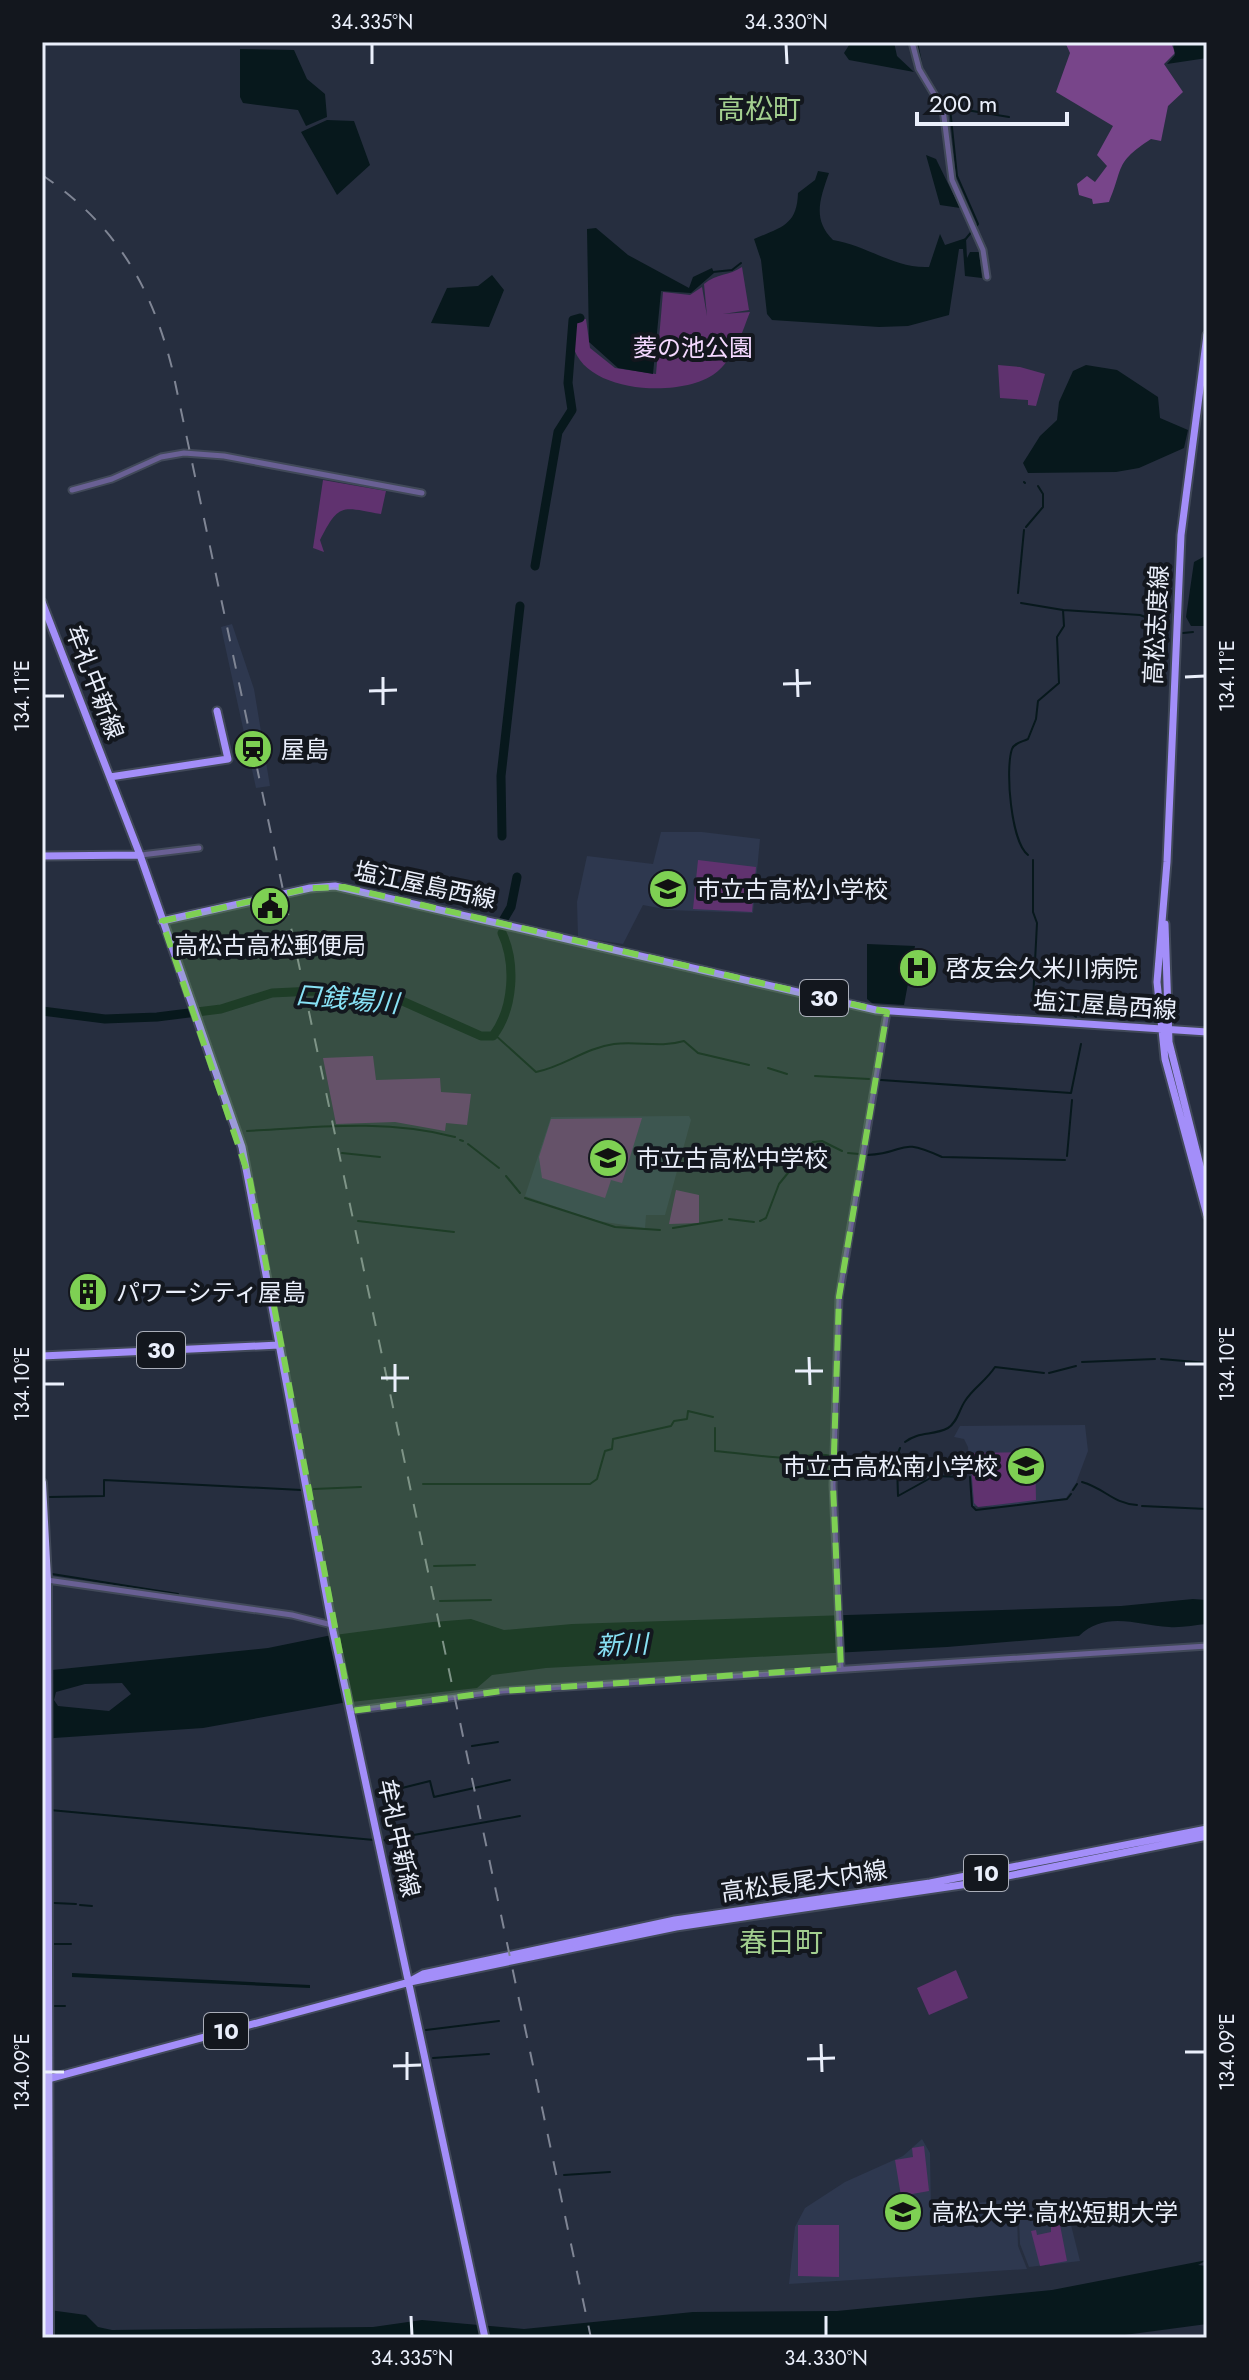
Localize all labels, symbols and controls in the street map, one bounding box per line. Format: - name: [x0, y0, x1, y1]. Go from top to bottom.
- text: 34.335°N: [331, 8, 413, 37]
- text: 34.330°N: [744, 8, 828, 37]
- scale bar: [917, 76, 1067, 126]
- text: 200 m: [929, 86, 997, 121]
- district label: 高松町: [717, 89, 801, 130]
- park label: 菱の池公園: [633, 330, 753, 365]
- street label: 高松志度線: [1135, 564, 1177, 686]
- street label: 牟礼中新線: [57, 620, 133, 744]
- text: 134.11°E: [1213, 640, 1242, 712]
- text: 134.11°E: [8, 660, 37, 732]
- station icon: 屋島: [232, 728, 274, 770]
- place label: 屋島: [281, 732, 329, 767]
- street label: 塩江屋島西線: [351, 853, 499, 917]
- school or university icon: 市立古高松小学校: [647, 868, 689, 910]
- place label: 市立古高松小学校: [696, 872, 888, 907]
- public building icon: 高松古高松郵便局: [249, 885, 291, 927]
- place label: 高松古高松郵便局: [174, 928, 366, 963]
- hospital icon: 啓友会久米川病院: [897, 947, 939, 989]
- place label: 啓友会久米川病院: [946, 951, 1138, 986]
- water label: 口銭場川: [294, 976, 403, 1023]
- road number: 30: [800, 980, 848, 1016]
- street label: 塩江屋島西線: [1032, 983, 1178, 1027]
- school or university icon: 市立古高松中学校: [587, 1137, 629, 1179]
- place label: 市立古高松中学校: [636, 1141, 828, 1176]
- building icon: パワーシティ屋島: [67, 1271, 109, 1313]
- place label: パワーシティ屋島: [116, 1275, 306, 1310]
- text: 134.10°E: [1213, 1326, 1242, 1402]
- road number: 30: [137, 1332, 185, 1368]
- text: 134.10°E: [8, 1346, 37, 1422]
- school or university icon: 市立古高松南小学校: [1005, 1445, 1047, 1487]
- place label: 市立古高松南小学校: [782, 1449, 998, 1484]
- water label: 新川: [595, 1625, 652, 1665]
- street label: 牟礼中新線: [369, 1776, 429, 1900]
- street label: 高松長尾大内線: [718, 1852, 890, 1910]
- road number: 10: [964, 1855, 1008, 1891]
- district label: 春日町: [739, 1922, 823, 1963]
- road number: 10: [204, 2013, 248, 2049]
- text: 134.09°E: [1213, 2013, 1242, 2091]
- text: 134.09°E: [8, 2033, 37, 2111]
- school or university icon: 高松大学·高松短期大学: [882, 2191, 924, 2233]
- place label: 高松大学·高松短期大学: [931, 2195, 1178, 2230]
- text: 34.335°N: [371, 2344, 453, 2373]
- text: 34.330°N: [784, 2344, 868, 2373]

